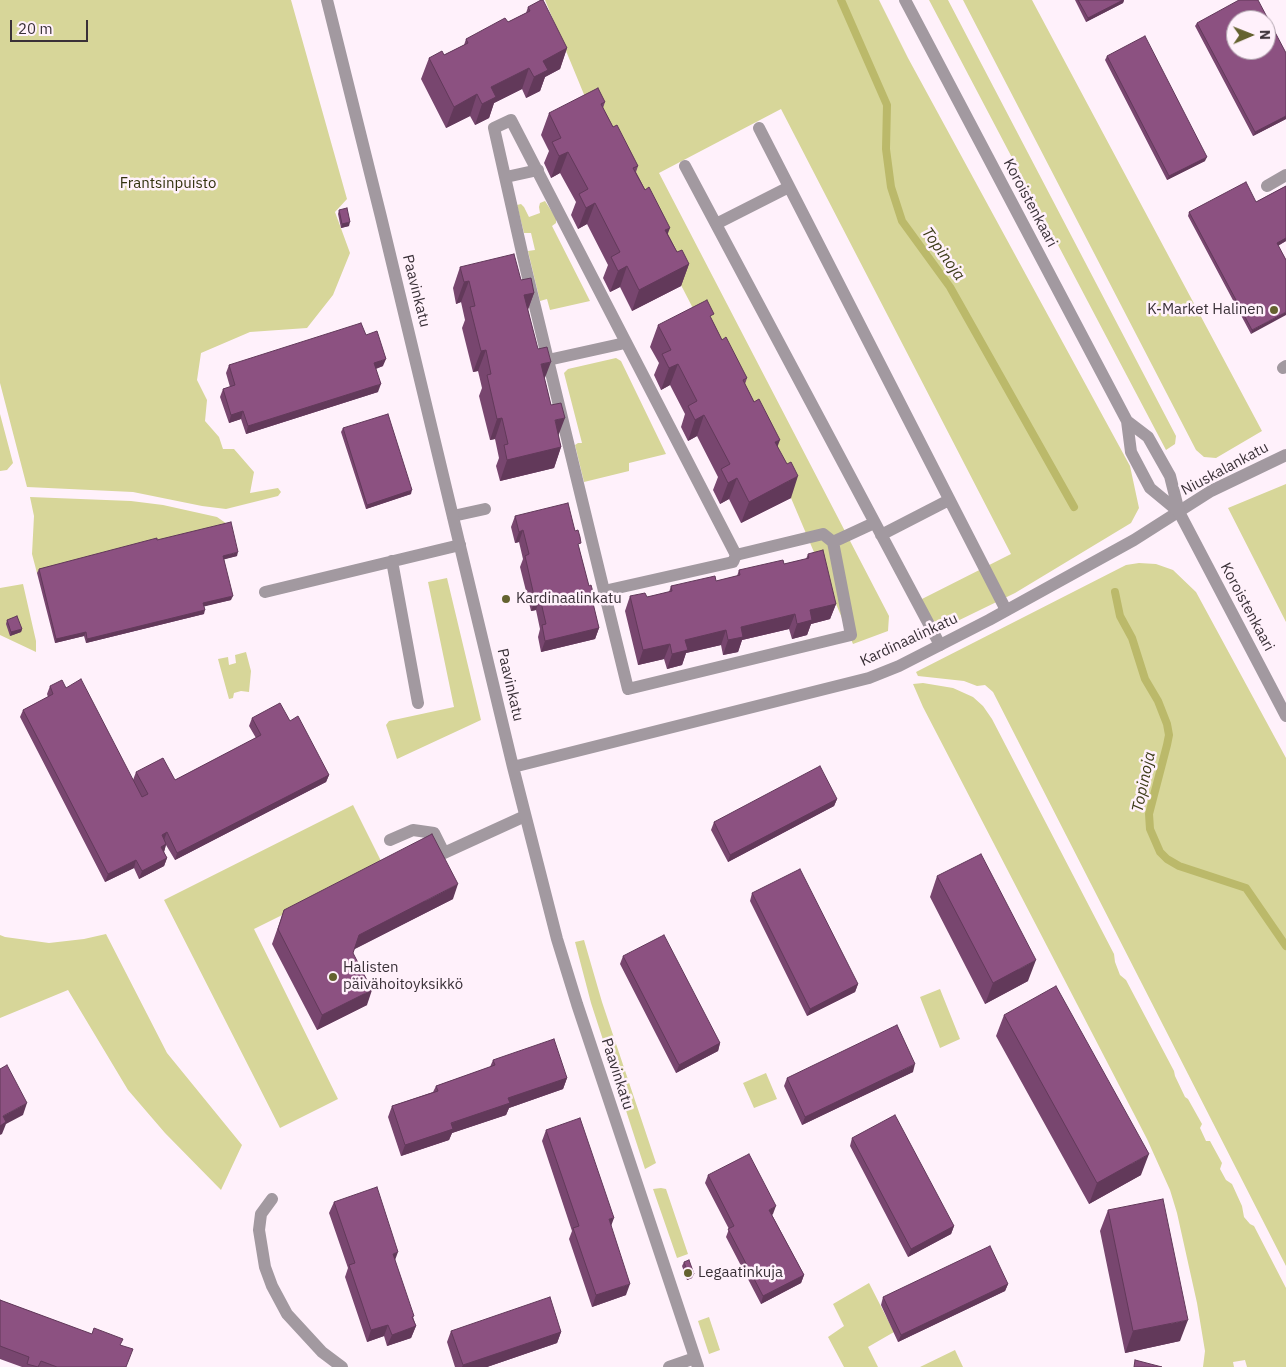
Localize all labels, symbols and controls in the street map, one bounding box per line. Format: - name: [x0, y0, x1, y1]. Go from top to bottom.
- scale bar: [12, 10, 90, 42]
- north arrow: [1226, 10, 1276, 60]
- text: 20 m: [18, 19, 53, 38]
- text: N: [1256, 30, 1274, 40]
- street label: Koroistenkaari: [999, 156, 1061, 250]
- park label: Frantsinpuisto: [120, 175, 216, 193]
- water label: Topinoja: [917, 224, 969, 284]
- street label: Paavinkatu: [398, 253, 434, 329]
- place label: K-Market Halinen: [1147, 301, 1264, 319]
- marker: K-Market Halinen: [1268, 304, 1280, 316]
- street label: Niuskalankatu: [1178, 438, 1272, 500]
- street label: Koroistenkaari: [1216, 560, 1278, 654]
- place label: Kardinaalinkatu: [516, 590, 622, 608]
- marker: Kardinaalinkatu: [500, 593, 512, 605]
- street label: Kardinaalinkatu: [857, 610, 961, 670]
- street label: Paavinkatu: [493, 647, 527, 723]
- water label: Topinoja: [1128, 750, 1160, 814]
- place label: Halisten päivähoitoyksikkö: [343, 959, 463, 994]
- marker: Halisten päivähoitoyksikkö: [327, 971, 339, 983]
- street label: Paavinkatu: [597, 1036, 637, 1112]
- place label: Legaatinkuja: [698, 1264, 783, 1282]
- marker: Legaatinkuja: [682, 1267, 694, 1279]

